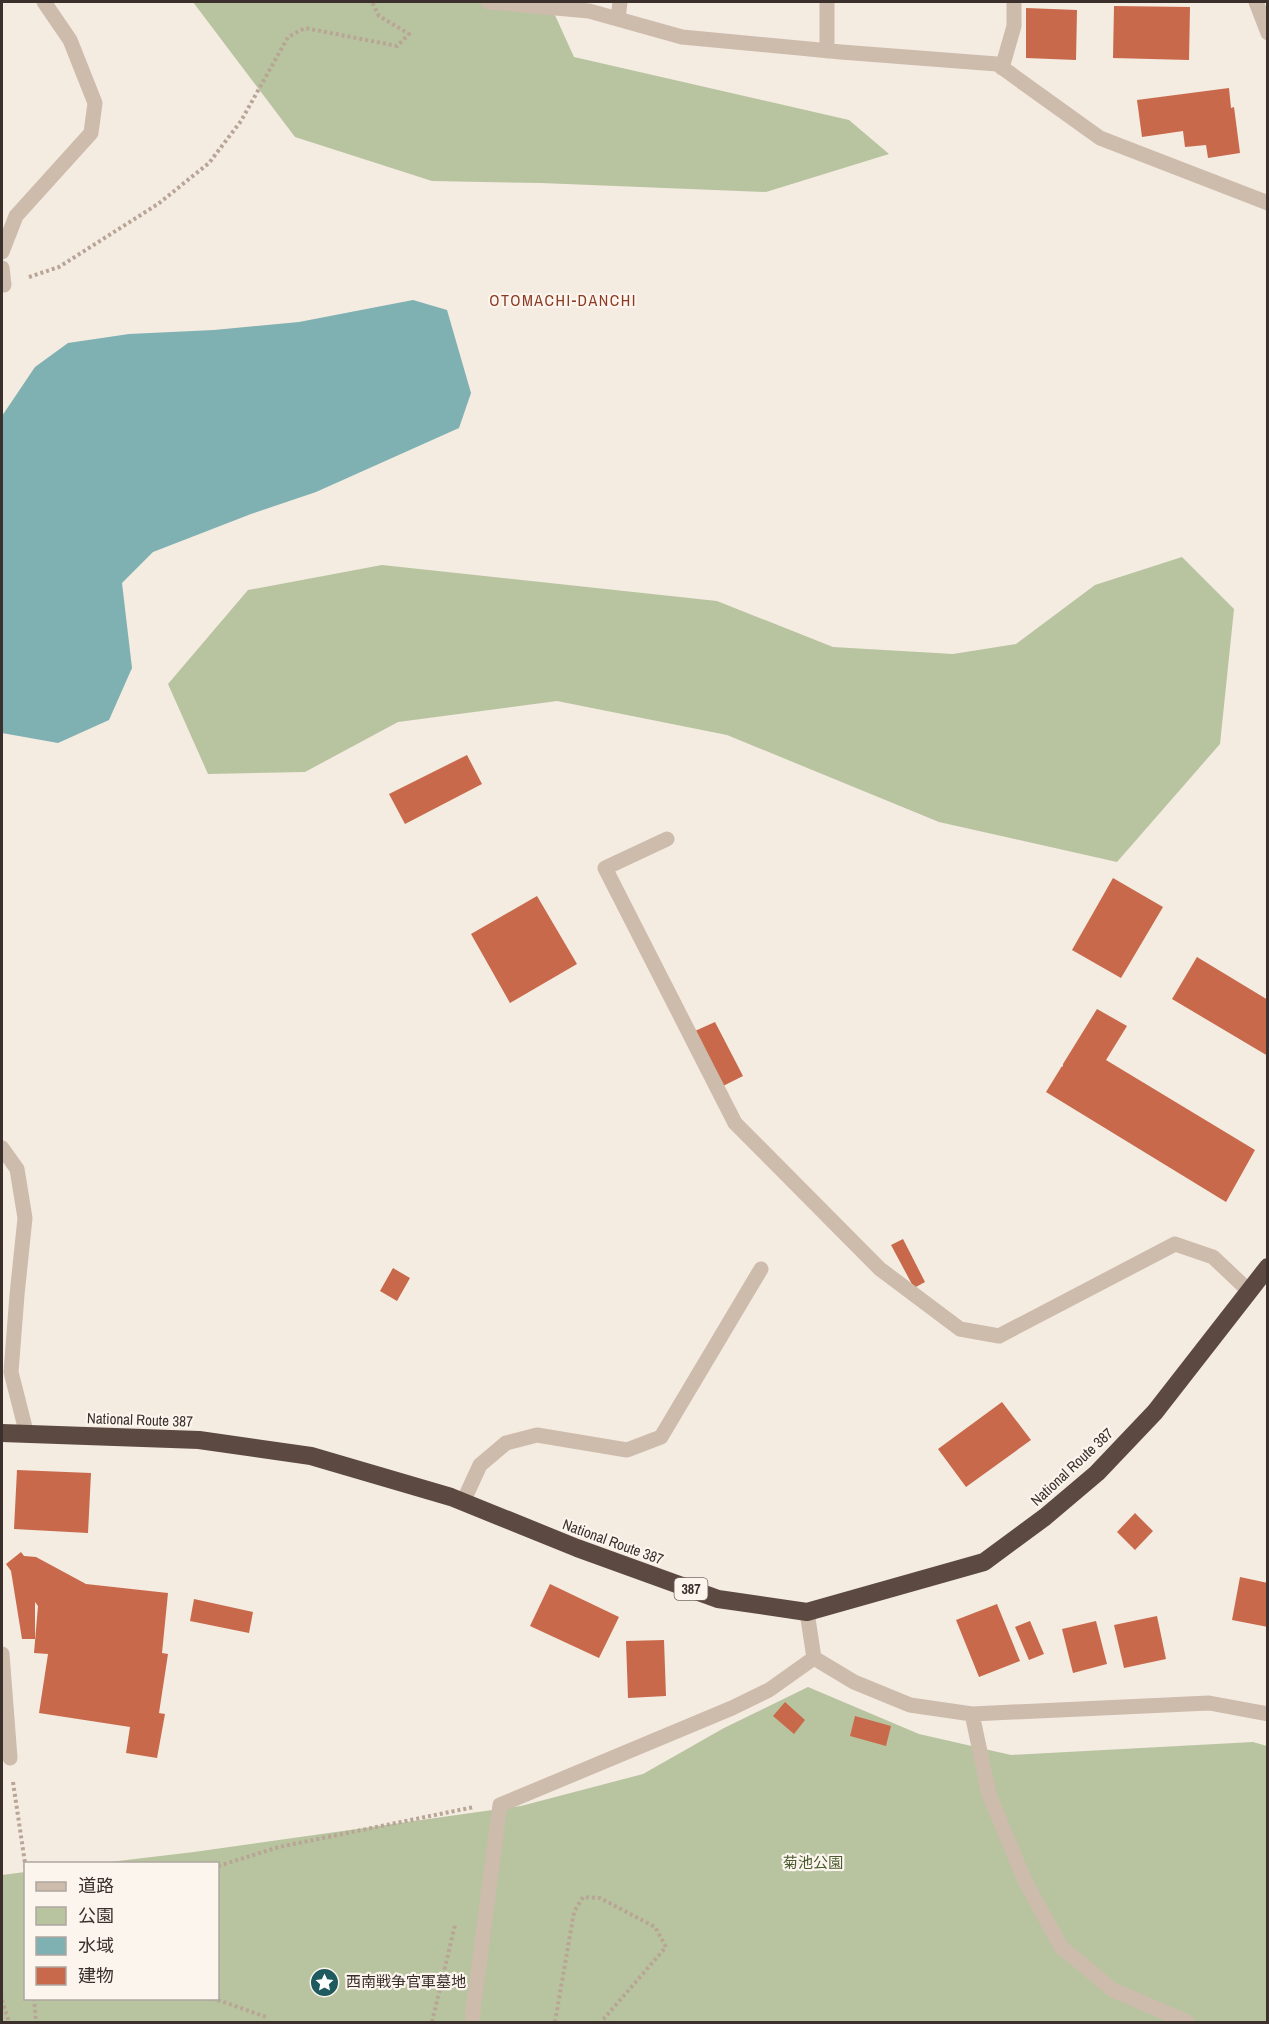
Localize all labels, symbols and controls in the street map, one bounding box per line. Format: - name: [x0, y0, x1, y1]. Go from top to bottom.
- district label: OTOMACHI-DANCHI: [489, 289, 637, 311]
- street label: National Route 387: [87, 1407, 194, 1432]
- street label: National Route 387: [1026, 1423, 1118, 1510]
- street label: National Route 387: [560, 1514, 667, 1570]
- road number: 387: [674, 1578, 708, 1600]
- park label: 菊池公園: [783, 1852, 843, 1873]
- legend: [24, 1862, 219, 2000]
- text: 道路: [78, 1873, 114, 1898]
- text: 公園: [78, 1903, 114, 1928]
- text: 水域: [78, 1933, 114, 1958]
- text: 建物: [78, 1963, 114, 1988]
- place icon: 西南戦争官軍墓地: [309, 1966, 341, 1998]
- place label: 西南戦争官軍墓地: [346, 1971, 466, 1992]

